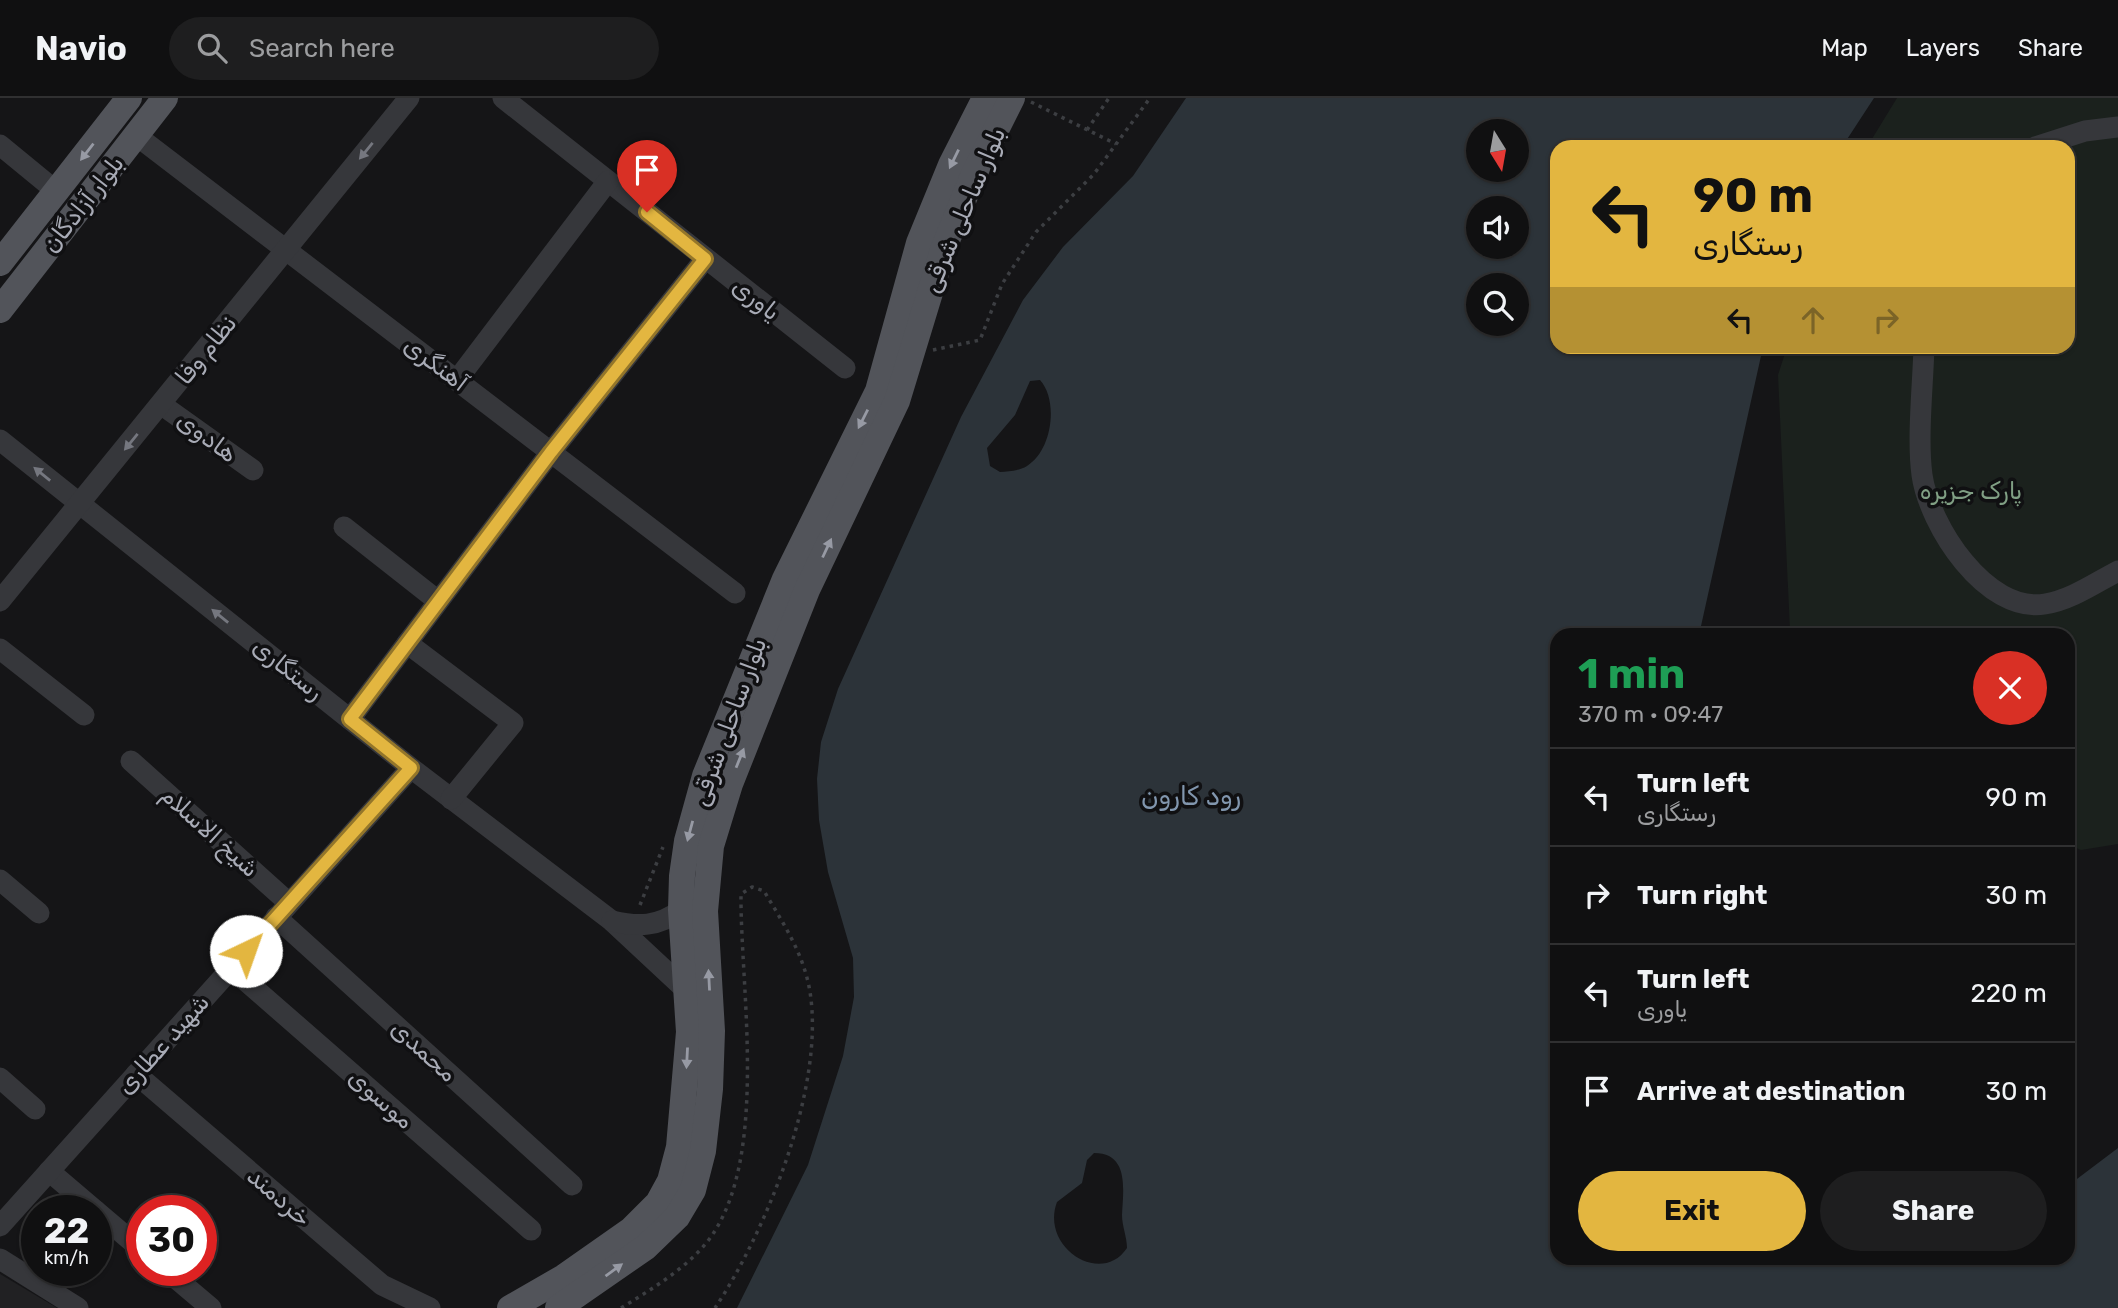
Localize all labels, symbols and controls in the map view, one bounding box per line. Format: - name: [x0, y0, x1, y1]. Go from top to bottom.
- search box: [169, 17, 659, 80]
- text: Navio: [35, 29, 127, 68]
- icon: search: [193, 29, 231, 67]
- text: Search here: [249, 33, 395, 64]
- text: Map: [1821, 34, 1868, 62]
- text: Layers: [1906, 34, 1980, 62]
- text: Share: [2018, 34, 2083, 62]
- north arrow: [1466, 119, 1530, 182]
- map controls: [1466, 119, 1529, 336]
- street label: بلوار ساحلی شرقی: [917, 123, 1011, 297]
- pin: [617, 140, 677, 212]
- one-way arrow: [80, 142, 95, 160]
- one-way arrow: [359, 142, 374, 160]
- one-way arrow: [949, 149, 960, 169]
- street label: بلوار آزادگان: [36, 150, 130, 258]
- icon: arrive: [628, 151, 666, 189]
- text: 90 m: [1693, 166, 1813, 224]
- icon: left: [1578, 168, 1669, 259]
- button: sound: [1466, 196, 1529, 259]
- text: رستگاری: [1693, 225, 1803, 263]
- street label: یاوری: [727, 272, 785, 326]
- button: search: [1466, 273, 1529, 336]
- icon: left: [1721, 301, 1759, 339]
- icon: ahead: [1794, 301, 1832, 339]
- icon: right: [1867, 301, 1905, 339]
- street label: نظام وفا: [170, 310, 244, 392]
- street label: آهنگری: [398, 331, 474, 397]
- street label: هادوی: [171, 406, 243, 468]
- one-way arrow: [858, 409, 869, 429]
- one-way arrow: [124, 434, 139, 451]
- one-way arrow: [34, 466, 52, 481]
- park label: پارک جزیره: [1920, 477, 2022, 507]
- one-way arrow: [822, 538, 833, 558]
- one-way arrow: [212, 608, 230, 623]
- street label: رستگاری: [247, 632, 329, 706]
- street label: بلوار ساحلی شرقی: [686, 634, 772, 810]
- text: 1 min: [1578, 649, 1685, 699]
- button: close: [1973, 651, 2047, 725]
- text: 370 m · 09:47: [1578, 700, 1723, 728]
- one-way arrow: [735, 747, 746, 768]
- text: Turn left: [1637, 768, 1749, 799]
- icon: left: [1578, 778, 1616, 816]
- street label: شیخ الاسلام: [153, 781, 265, 885]
- water label: رود کارون: [1141, 781, 1241, 812]
- text: 90 m: [1986, 782, 2047, 813]
- text: رستگاری: [1637, 799, 1716, 827]
- one-way arrow: [684, 821, 694, 842]
- icon: right: [1578, 876, 1616, 914]
- text: Turn right: [1637, 880, 1767, 911]
- text: 30 m: [1985, 880, 2047, 911]
- position arrow: [209, 914, 283, 988]
- text: Turn left: [1637, 964, 1749, 995]
- one-way arrow: [703, 969, 714, 991]
- icon: left: [1578, 974, 1616, 1012]
- text: 220 m: [1970, 978, 2047, 1009]
- street label: شهید عطاری: [111, 988, 215, 1100]
- text: یاوری: [1637, 995, 1687, 1023]
- street label: محمدی: [385, 1014, 463, 1088]
- one-way arrow: [682, 1047, 693, 1069]
- street label: موسوی: [343, 1063, 419, 1135]
- icon: arrive: [1578, 1072, 1616, 1110]
- text: Arrive at destination: [1637, 1076, 1905, 1107]
- text: 30 m: [1985, 1076, 2047, 1107]
- street label: خردمند: [241, 1162, 317, 1232]
- button: Exit: [1578, 1171, 1806, 1251]
- button: Share: [1820, 1171, 2047, 1251]
- speed limit sign: 30: [126, 1195, 217, 1286]
- text: 22: [44, 1210, 89, 1252]
- text: km/h: [44, 1247, 89, 1269]
- one-way arrow: [605, 1263, 623, 1277]

